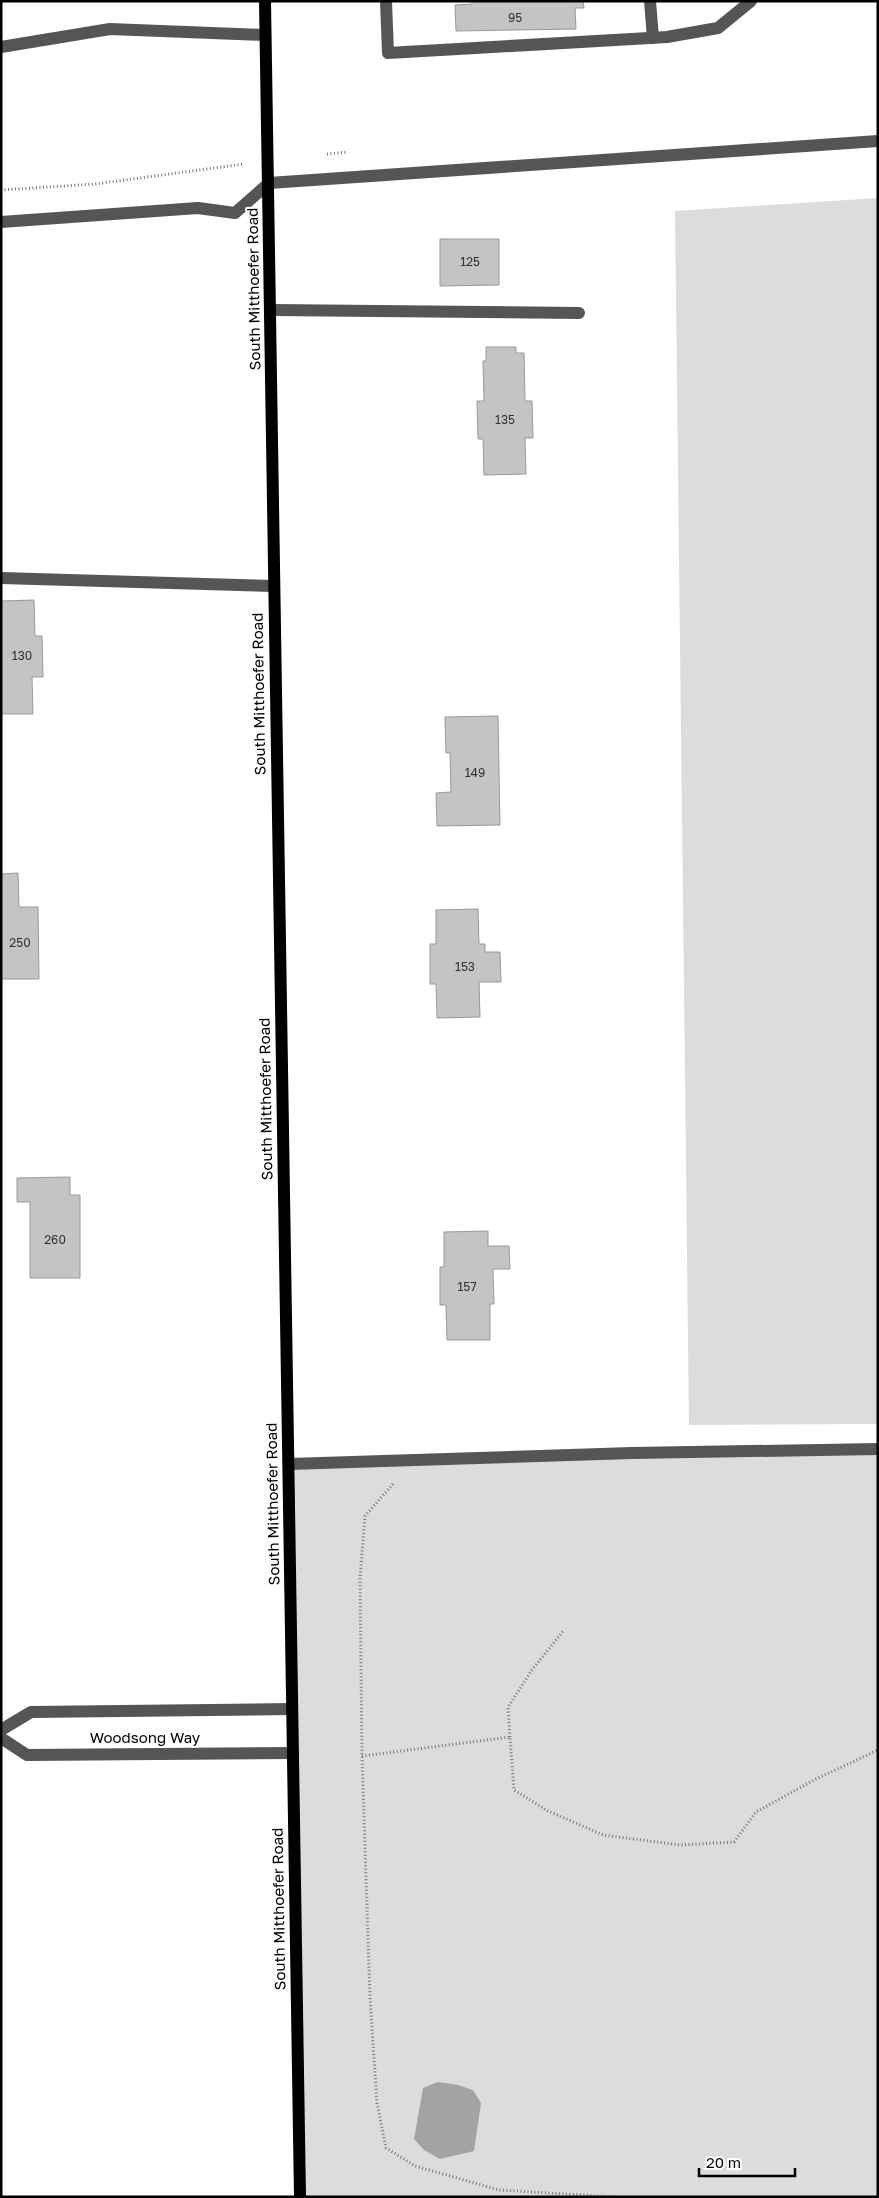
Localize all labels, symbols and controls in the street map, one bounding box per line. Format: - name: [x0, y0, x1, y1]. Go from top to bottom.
- house number: 95: [508, 10, 522, 25]
- street label: South Mitthoefer Road: [243, 208, 263, 370]
- house number: 125: [460, 254, 480, 269]
- house number: 135: [495, 412, 515, 427]
- street label: South Mitthoefer Road: [248, 613, 268, 775]
- house number: 130: [12, 648, 32, 663]
- house number: 149: [465, 765, 485, 780]
- house number: 250: [9, 935, 31, 950]
- house number: 153: [455, 959, 475, 974]
- street label: South Mitthoefer Road: [255, 1018, 275, 1180]
- house number: 260: [44, 1232, 66, 1247]
- house number: 157: [457, 1279, 477, 1294]
- street label: South Mitthoefer Road: [262, 1423, 282, 1585]
- street label: Woodsong Way: [90, 1728, 201, 1746]
- street label: South Mitthoefer Road: [268, 1828, 288, 1990]
- scale bar: [699, 2146, 795, 2178]
- text: 20 m: [706, 2153, 741, 2171]

